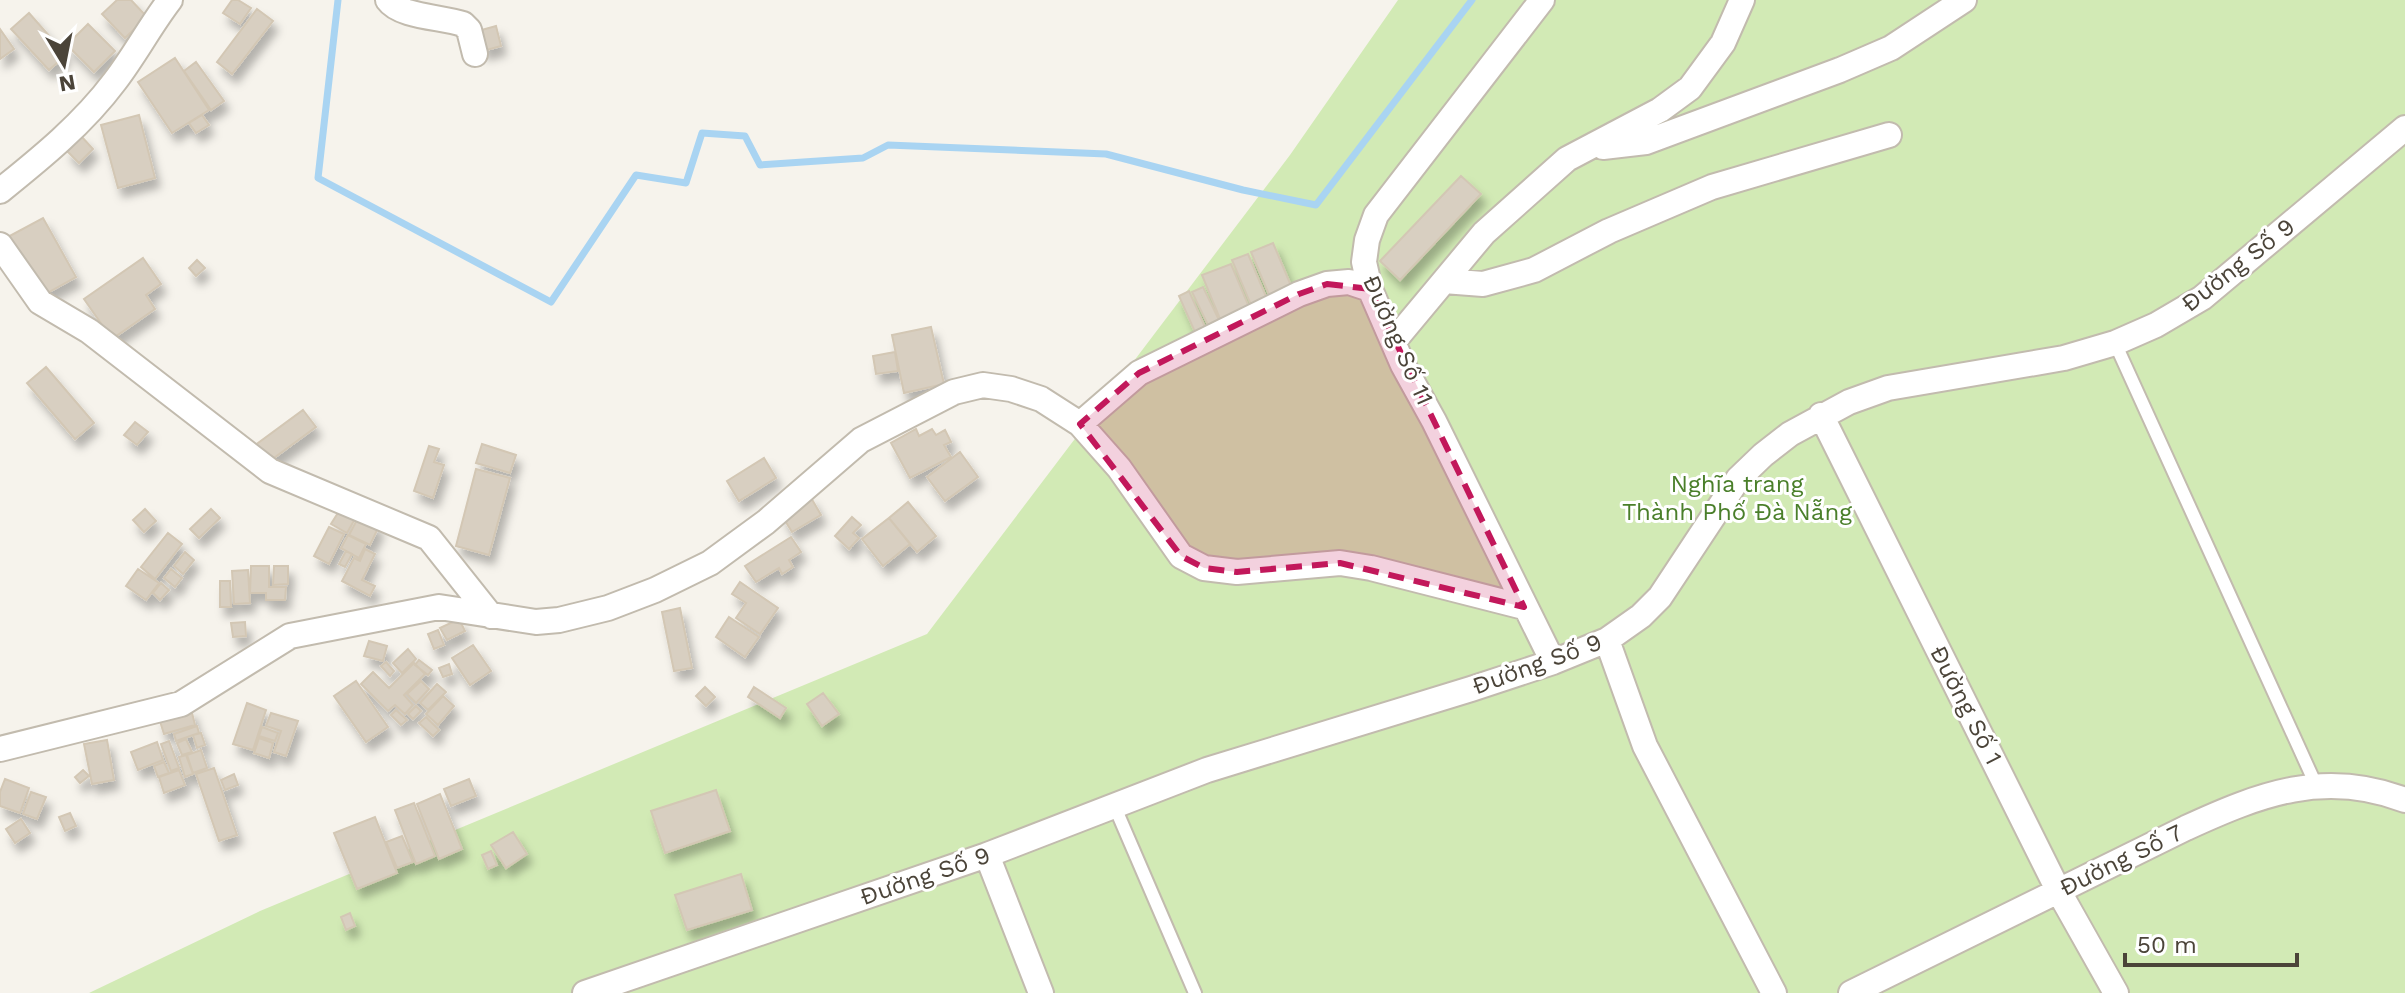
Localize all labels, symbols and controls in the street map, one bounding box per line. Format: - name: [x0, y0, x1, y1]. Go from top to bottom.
- north arrow: [24, 24, 104, 104]
- text: N: [57, 69, 78, 97]
- street label: Đường Số 9: [2176, 212, 2300, 318]
- street label: Đường Số 11: [1357, 271, 1439, 409]
- park label: Nghĩa trang Thành Phố Đà Nẵng: [1622, 470, 1852, 526]
- street label: Đường Số 9: [1469, 628, 1605, 700]
- street label: Đường Số 1: [1924, 641, 2008, 769]
- street label: Đường Số 7: [2055, 818, 2187, 902]
- street label: Đường Số 9: [856, 841, 994, 911]
- scale bar: [2125, 917, 2297, 967]
- text: 50 m: [2137, 931, 2197, 959]

